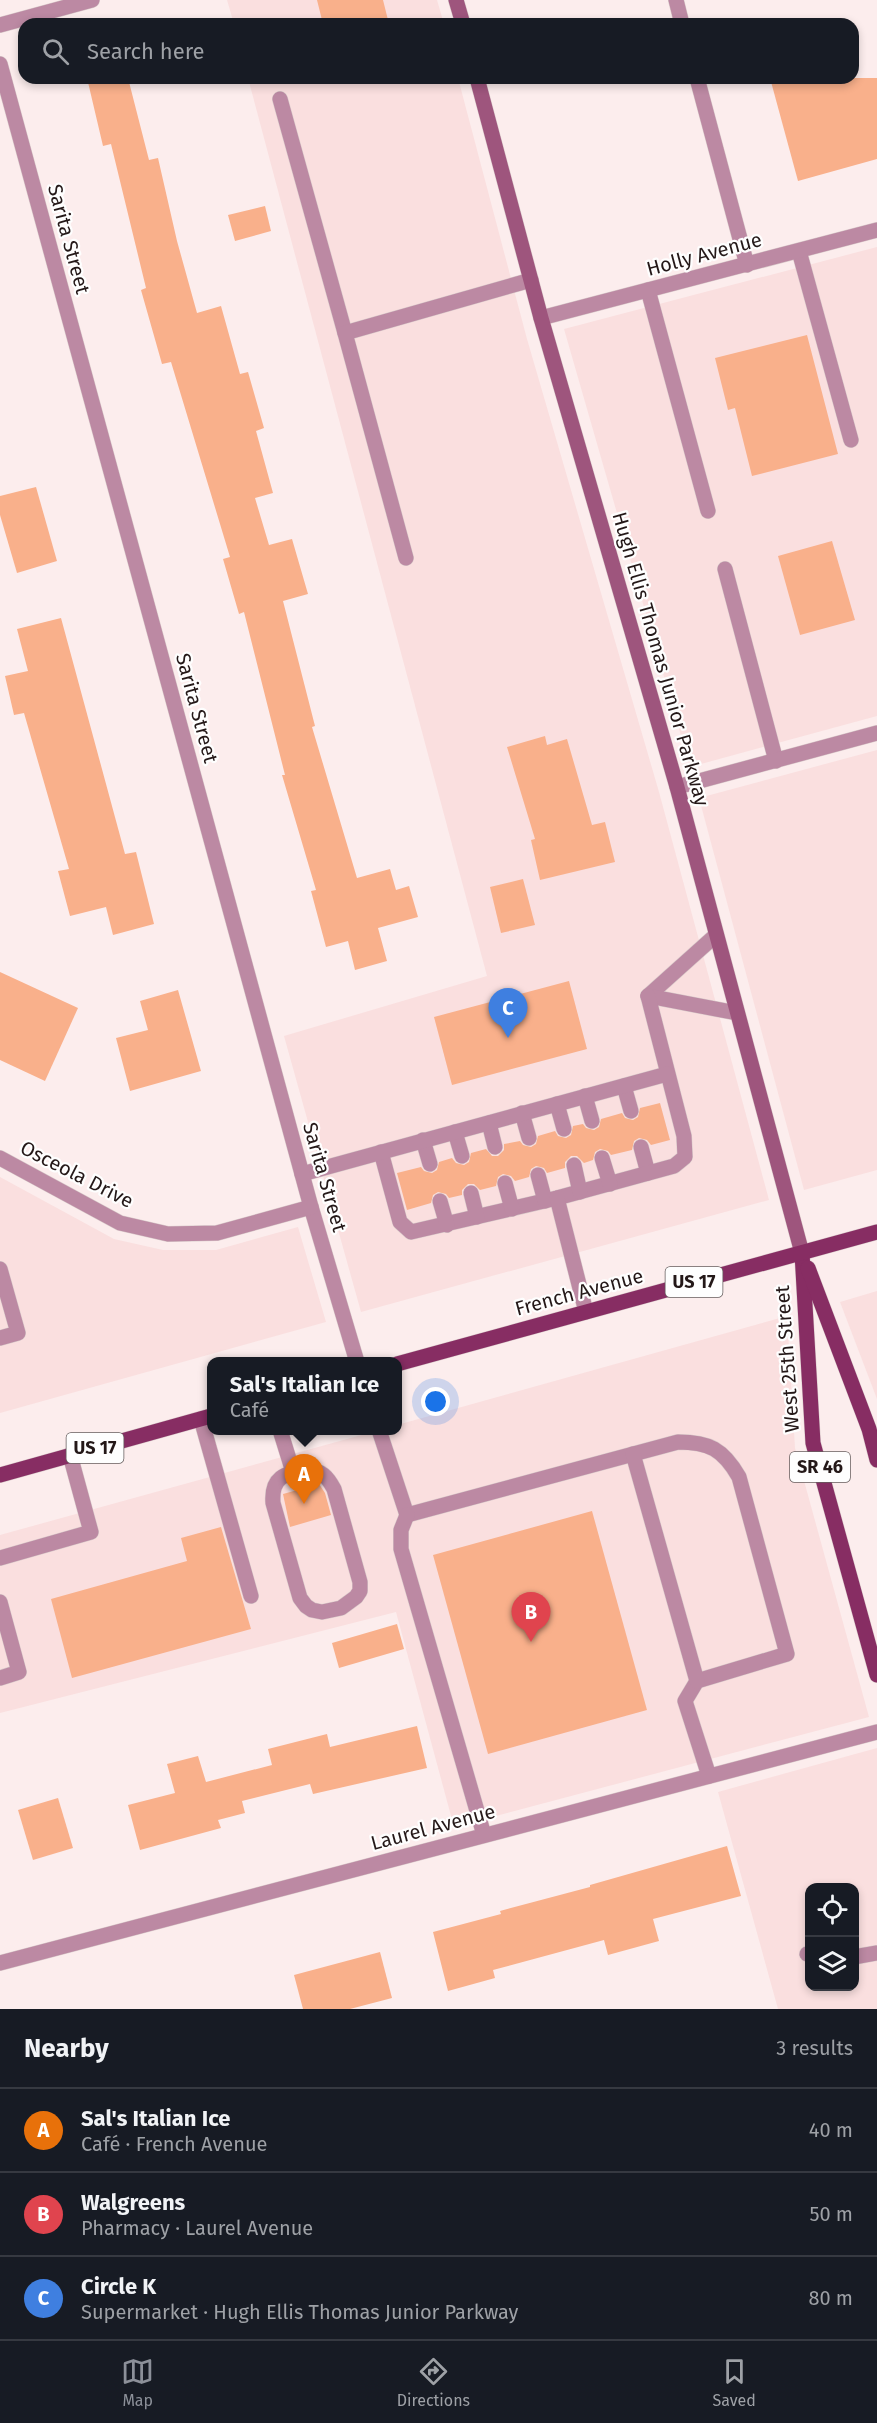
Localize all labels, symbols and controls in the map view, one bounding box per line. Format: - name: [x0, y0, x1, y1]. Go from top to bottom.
- search box: [18, 18, 859, 84]
- icon: search: [39, 35, 72, 68]
- text: Search here: [87, 38, 205, 65]
- street label: Sarita Street: [43, 181, 95, 297]
- street label: Holly Avenue: [644, 227, 764, 281]
- street label: Hugh Ellis Thomas Junior Parkway: [607, 509, 715, 809]
- street label: Sarita Street: [171, 650, 223, 766]
- pin: C: [488, 988, 528, 1038]
- street label: Sarita Street: [298, 1120, 352, 1235]
- street label: Osceola Drive: [16, 1135, 138, 1213]
- street label: French Avenue: [512, 1263, 646, 1321]
- road number: US 17: [666, 1267, 722, 1297]
- street label: West 25th Street: [770, 1284, 804, 1433]
- popup: [207, 1357, 402, 1435]
- text: Sal's Italian Ice: [230, 1371, 379, 1398]
- your location: [421, 1387, 450, 1416]
- text: Café: [230, 1398, 269, 1422]
- road number: US 17: [66, 1433, 124, 1463]
- road number: SR 46: [790, 1452, 850, 1482]
- pin: A: [284, 1454, 324, 1504]
- pin: B: [512, 1592, 550, 1642]
- street label: Laurel Avenue: [368, 1799, 498, 1855]
- map controls: [805, 1883, 859, 1991]
- button: locate: [805, 1883, 859, 1937]
- button: layers: [805, 1937, 859, 1991]
- text: Nearby: [24, 2033, 109, 2064]
- text: 3 results: [776, 2036, 853, 2060]
- text: Sal's Italian Ice: [81, 2105, 230, 2132]
- text: A: [38, 2118, 49, 2142]
- text: 40 m: [809, 2118, 853, 2142]
- text: Café · French Avenue: [81, 2132, 268, 2156]
- text: Walgreens: [81, 2189, 185, 2216]
- text: B: [37, 2202, 50, 2226]
- text: 50 m: [809, 2202, 853, 2226]
- text: Pharmacy · Laurel Avenue: [81, 2216, 313, 2240]
- text: Circle K: [81, 2273, 156, 2300]
- text: C: [38, 2286, 49, 2310]
- text: 80 m: [808, 2286, 853, 2310]
- text: Supermarket · Hugh Ellis Thomas Junior Parkway: [81, 2300, 518, 2324]
- tab: Map: [121, 2355, 154, 2410]
- tab: Directions: [397, 2355, 470, 2410]
- tab: Saved: [712, 2355, 756, 2410]

